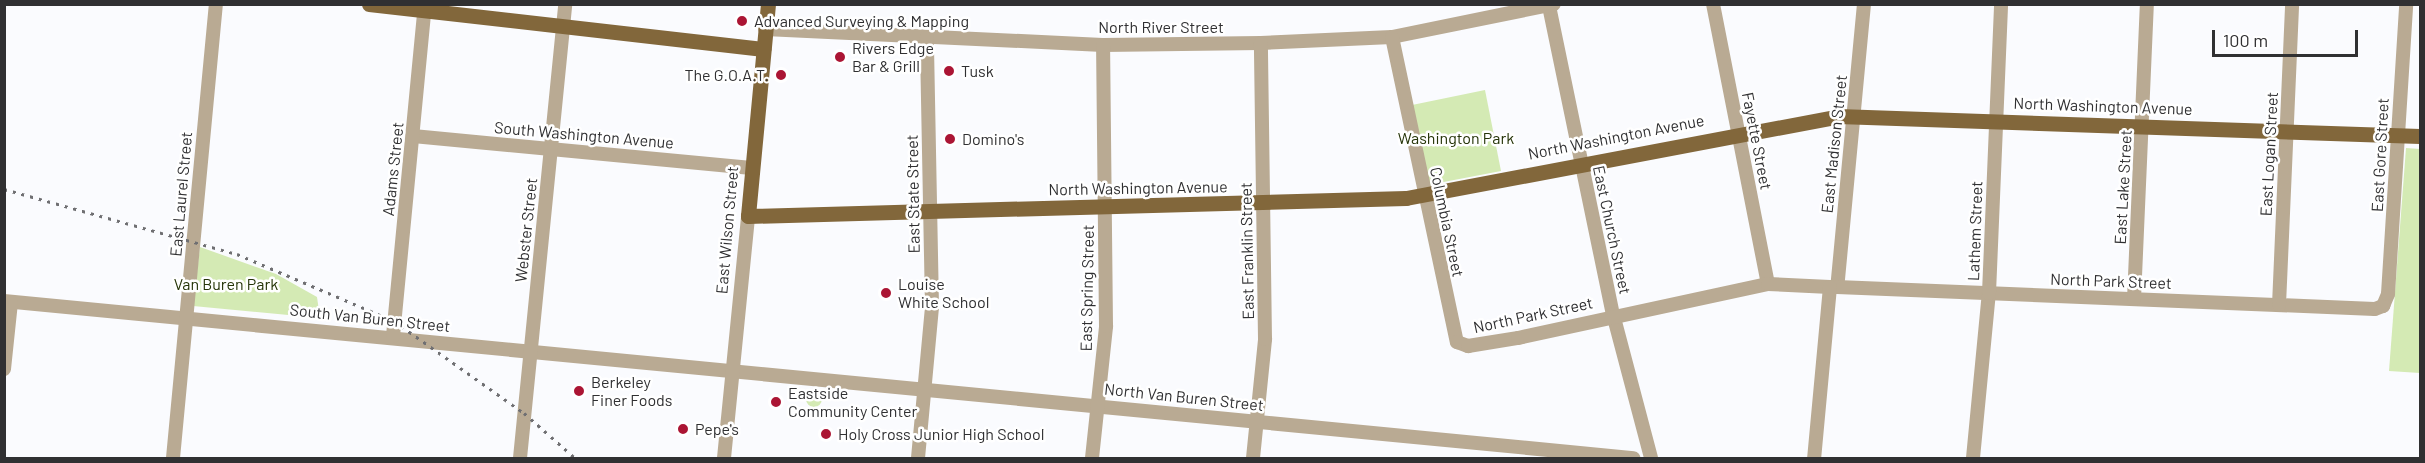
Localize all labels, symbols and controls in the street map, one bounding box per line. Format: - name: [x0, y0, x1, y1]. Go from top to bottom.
- place label: Advanced Surveying & Mapping: [754, 11, 969, 31]
- marker: Advanced Surveying & Mapping: [735, 14, 749, 28]
- street label: North River Street: [1098, 17, 1224, 37]
- scale bar: [2215, 18, 2360, 56]
- text: 100 m: [2223, 29, 2268, 51]
- place label: Rivers Edge Bar & Grill: [852, 38, 934, 76]
- marker: Rivers Edge Bar & Grill: [833, 50, 847, 64]
- place label: Tusk: [961, 61, 994, 81]
- marker: Tusk: [942, 64, 956, 78]
- place label: The G.O.A.T.: [684, 65, 769, 85]
- marker: The G.O.A.T.: [774, 68, 788, 82]
- street label: East Madison Street: [1817, 74, 1851, 214]
- street label: Fayette Street: [1738, 91, 1776, 191]
- street label: East Logan Street: [2256, 91, 2282, 217]
- street label: North Washington Avenue: [2013, 93, 2193, 119]
- street label: East Gore Street: [2367, 97, 2393, 213]
- street label: North Washington Avenue: [1526, 110, 1706, 164]
- street label: South Washington Avenue: [493, 118, 675, 152]
- street label: Adams Street: [379, 121, 407, 217]
- park label: Washington Park: [1398, 128, 1514, 148]
- place label: Domino's: [962, 129, 1024, 149]
- street label: East Lake Street: [2110, 129, 2136, 245]
- street label: East Laurel Street: [166, 131, 196, 257]
- marker: Domino's: [943, 132, 957, 146]
- street label: East State Street: [902, 134, 924, 254]
- street label: East Church Street: [1589, 164, 1635, 296]
- street label: East Wilson Street: [712, 165, 742, 295]
- street label: Columbia Street: [1426, 165, 1468, 279]
- street label: Webster Street: [511, 177, 541, 283]
- street label: North Washington Avenue: [1048, 177, 1228, 199]
- street label: Lathem Street: [1964, 181, 1986, 281]
- street label: East Franklin Street: [1236, 182, 1258, 320]
- street label: East Spring Street: [1076, 224, 1098, 352]
- street label: North Park Street: [2050, 269, 2172, 293]
- park label: Van Buren Park: [174, 274, 278, 294]
- place label: Louise White School: [898, 274, 989, 312]
- marker: Louise White School: [879, 286, 893, 300]
- street label: North Park Street: [1472, 293, 1594, 337]
- street label: South Van Buren Street: [289, 300, 451, 336]
- place label: Berkeley Finer Foods: [591, 372, 673, 410]
- street label: North Van Buren Street: [1103, 379, 1265, 415]
- place label: Eastside Community Center: [788, 383, 917, 421]
- marker: Berkeley Finer Foods: [572, 384, 586, 398]
- marker: Eastside Community Center: [769, 395, 783, 409]
- place label: Pepe's: [695, 419, 739, 439]
- marker: Pepe's: [676, 422, 690, 436]
- place label: Holy Cross Junior High School: [838, 424, 1044, 444]
- marker: Holy Cross Junior High School: [819, 427, 833, 441]

